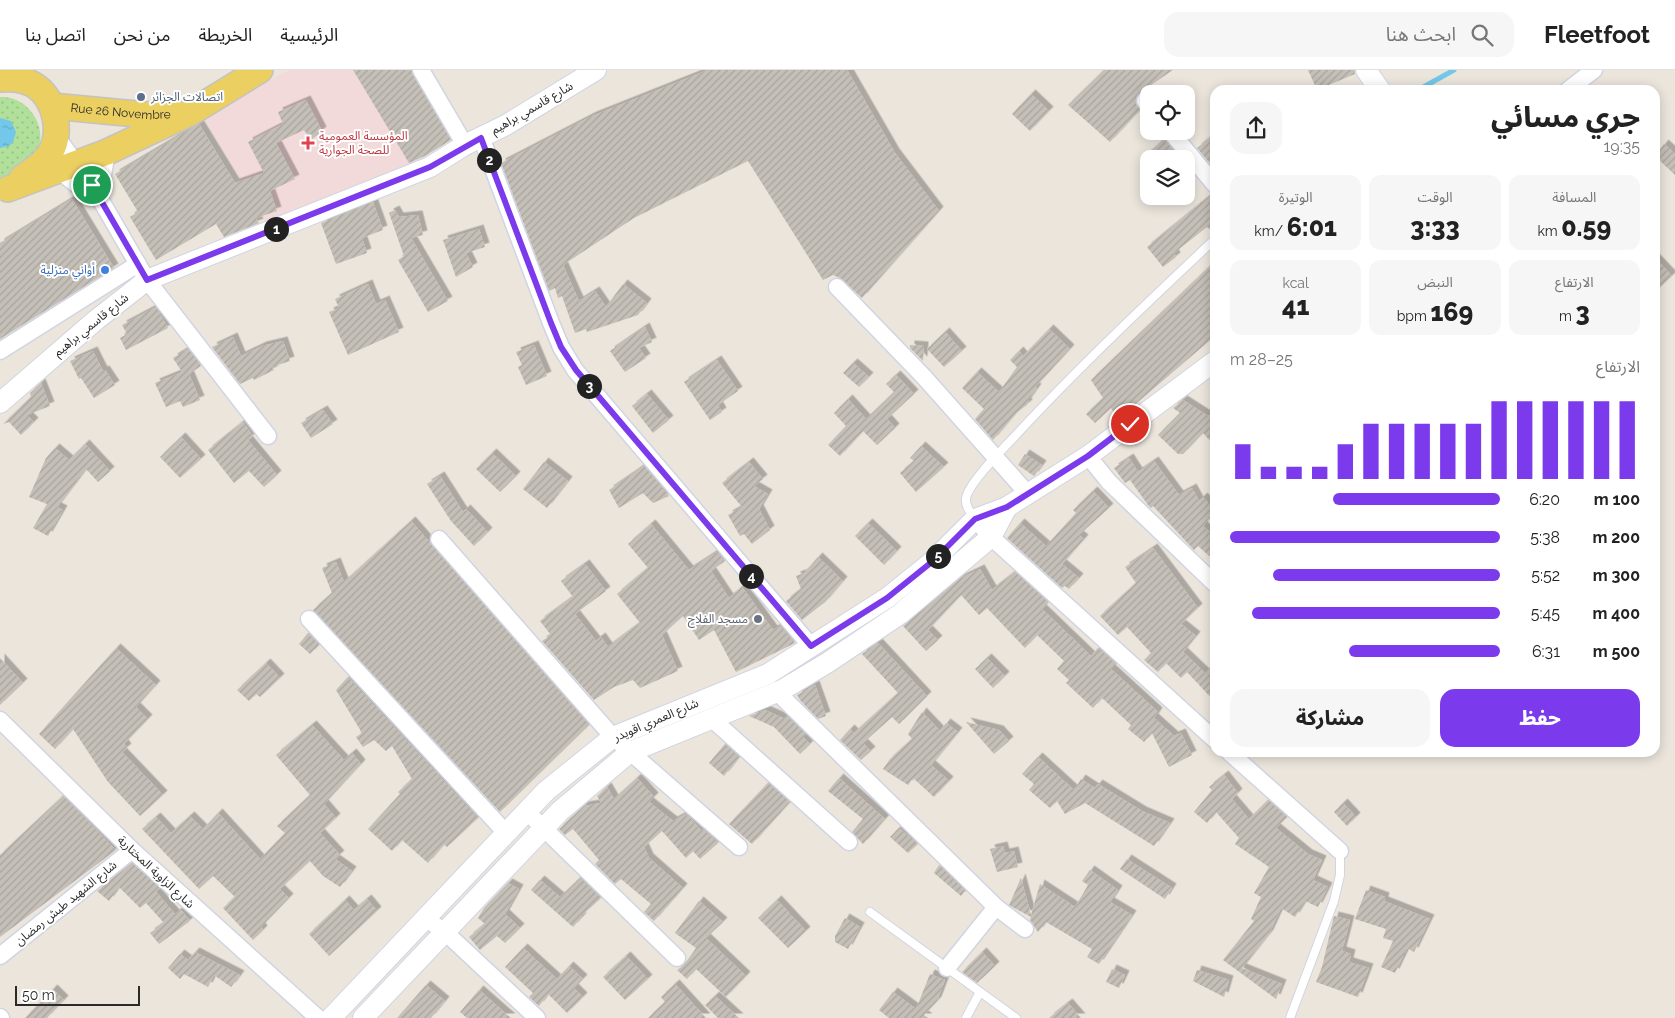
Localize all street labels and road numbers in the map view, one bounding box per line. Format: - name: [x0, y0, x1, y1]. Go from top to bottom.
- street label: شارع قاسمي براهيم: [489, 79, 577, 140]
- street label: Rue 26 Novembre: [70, 101, 171, 122]
- street label: شارع قاسمي براهيم: [51, 291, 133, 362]
- street label: شارع العمري اقويدر: [611, 696, 702, 747]
- street label: شارع الزاوية المختارية: [113, 833, 197, 913]
- street label: شارع الشهيد طبش رمضان: [12, 858, 121, 950]

